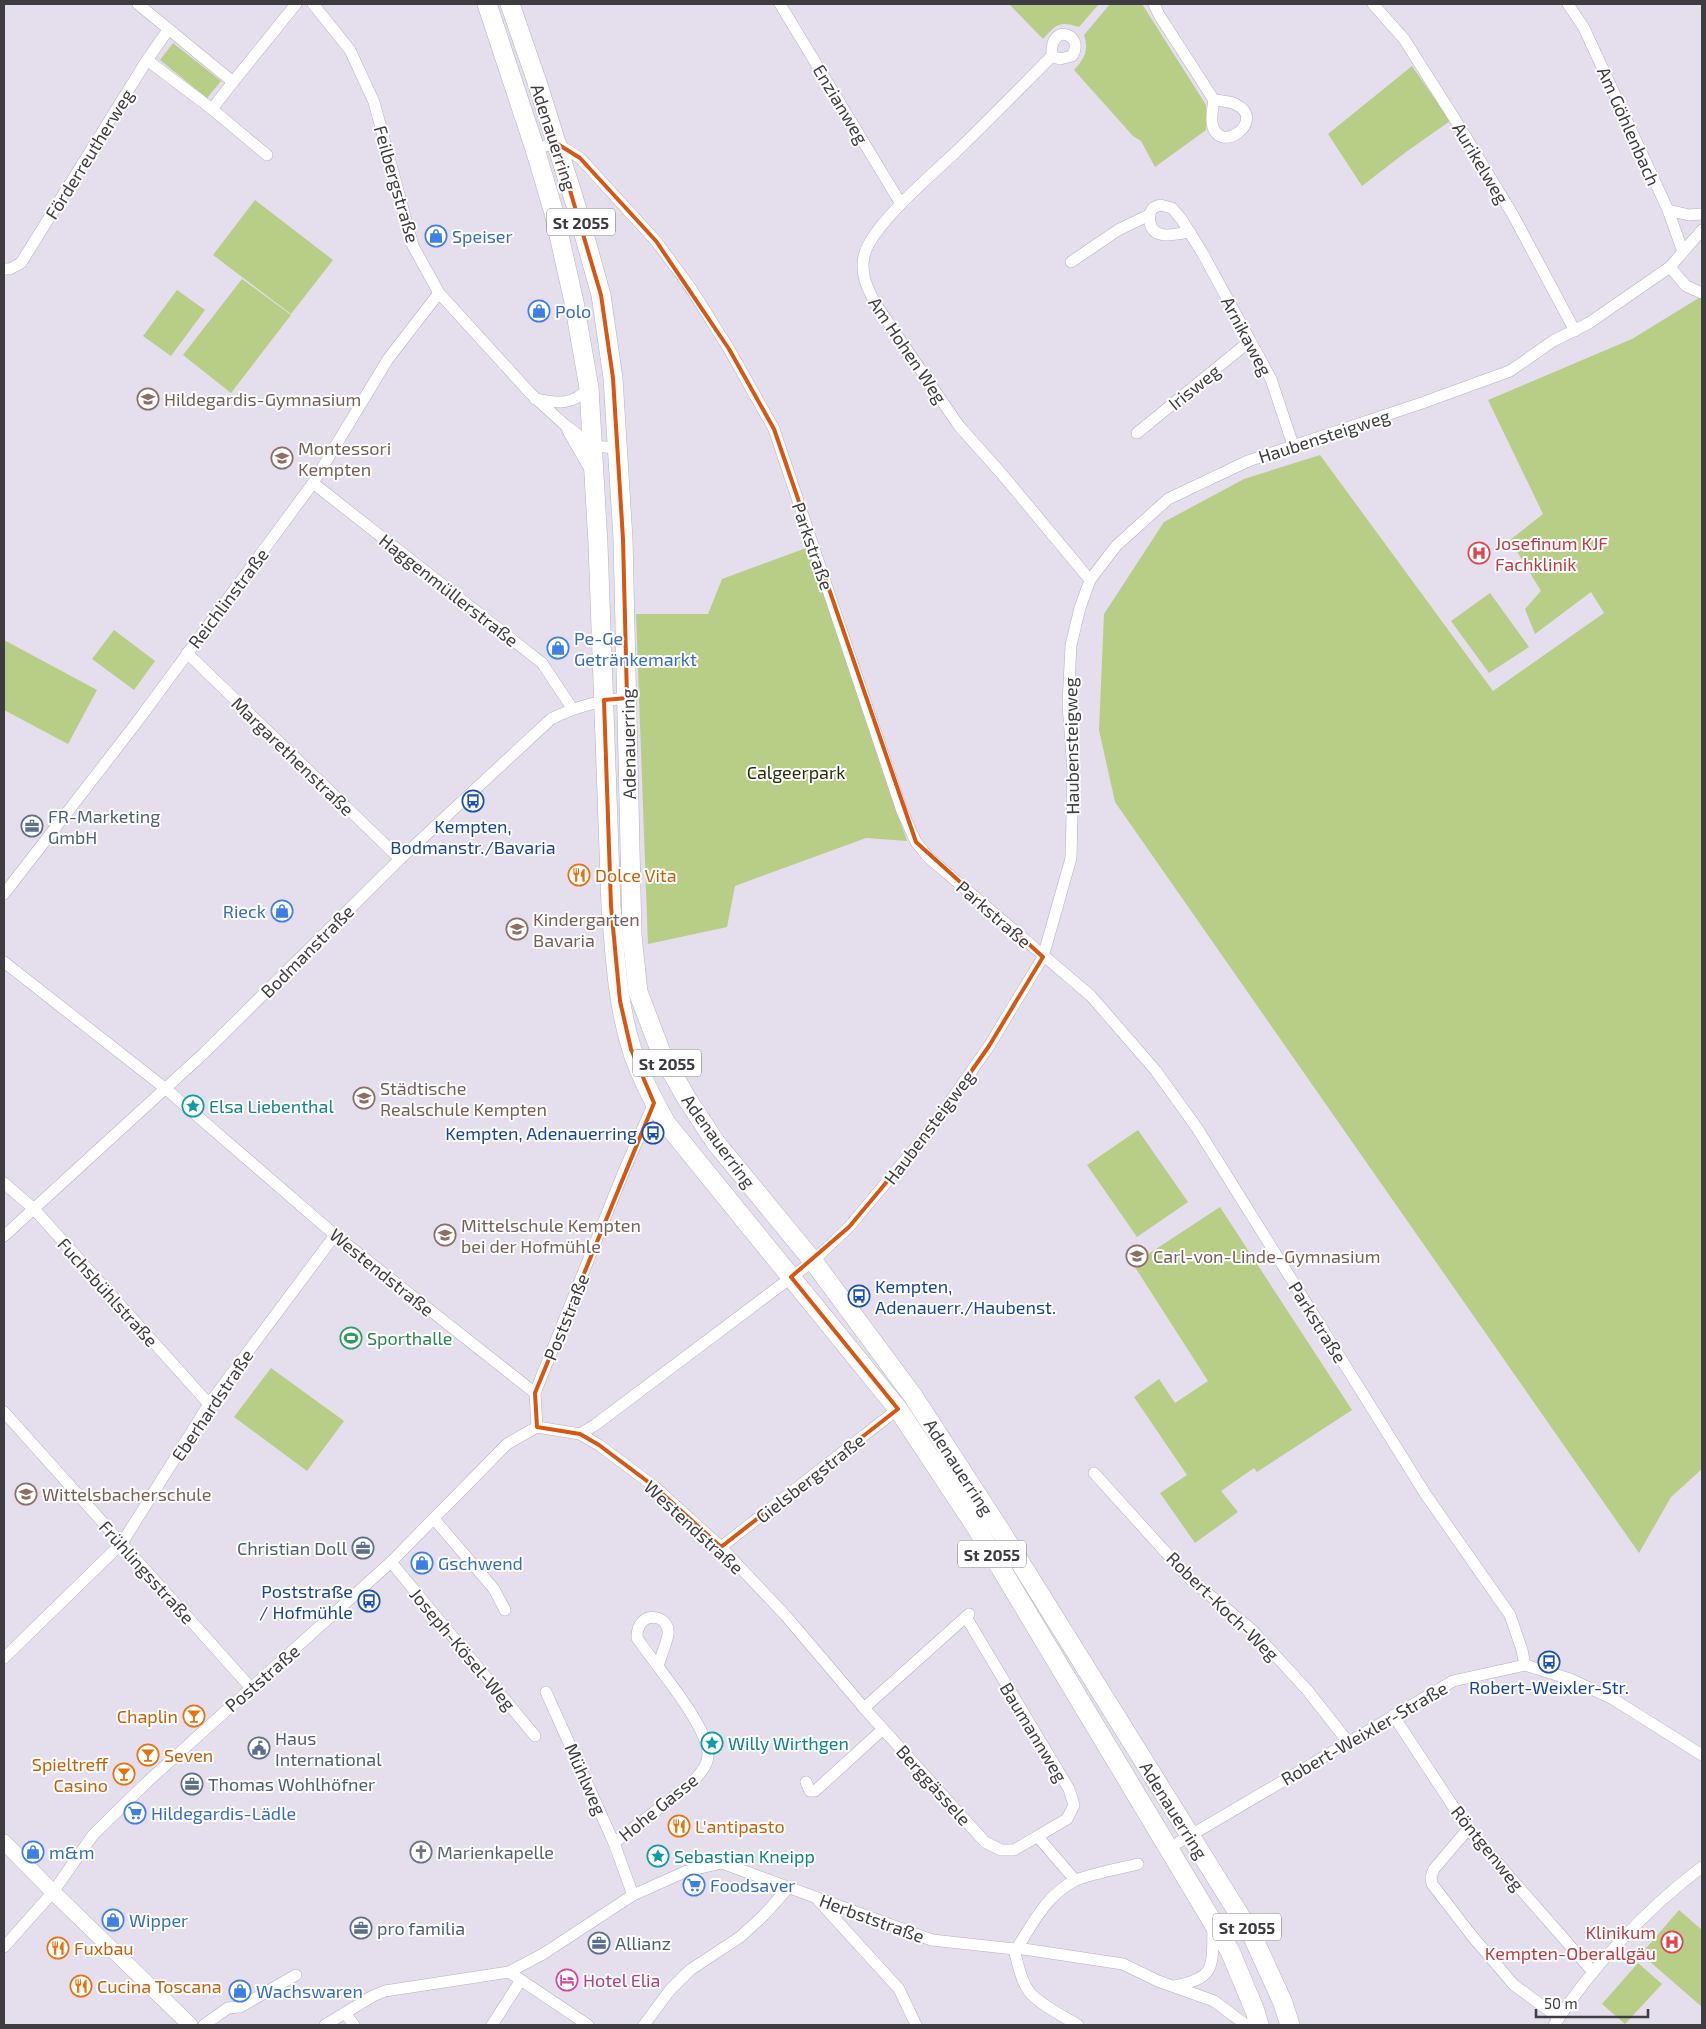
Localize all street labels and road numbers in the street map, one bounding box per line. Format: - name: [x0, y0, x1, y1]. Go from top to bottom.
- street label: Enzianweg: [809, 60, 873, 148]
- street label: Am Göhlenbach: [1593, 63, 1665, 189]
- street label: Adenauerring: [526, 81, 582, 193]
- street label: Förderreutherweg: [40, 85, 138, 223]
- street label: Aurikelweg: [1448, 118, 1514, 208]
- street label: Feilbergstraße: [370, 123, 424, 245]
- road number: St 2055: [547, 208, 615, 236]
- street label: Am Hohen Weg: [864, 292, 952, 408]
- street label: Arnikaweg: [1217, 292, 1277, 380]
- street label: Irisweg: [1164, 360, 1224, 414]
- street label: Haubensteigweg: [1255, 404, 1393, 468]
- street label: Parkstraße: [788, 499, 838, 593]
- street label: Haggenmüllerstraße: [375, 529, 523, 651]
- street label: Reichlinstraße: [183, 544, 273, 652]
- street label: Haubensteigweg: [1059, 677, 1083, 815]
- street label: Adenauerring: [616, 688, 640, 800]
- street label: Margarethenstraße: [227, 692, 359, 820]
- street label: Parkstraße: [952, 876, 1036, 952]
- street label: Bodmanstraße: [256, 900, 358, 1002]
- road number: St 2055: [633, 1050, 701, 1076]
- street label: Haubensteigweg: [879, 1066, 979, 1188]
- street label: Adenauerring: [678, 1090, 760, 1192]
- street label: Westendstraße: [325, 1223, 439, 1321]
- street label: Fuchsbühlstraße: [53, 1233, 163, 1351]
- street label: Poststraße: [539, 1270, 593, 1364]
- street label: Parkstraße: [1284, 1277, 1352, 1367]
- street label: Eberhardstraße: [167, 1345, 257, 1465]
- street label: Adenauerring: [920, 1415, 998, 1519]
- street label: Gielsbergstraße: [751, 1429, 869, 1527]
- street label: Westendstraße: [640, 1475, 748, 1579]
- street label: Frühlingsstraße: [95, 1516, 199, 1628]
- road number: St 2055: [958, 1540, 1026, 1568]
- street label: Robert-Koch-Weg: [1162, 1547, 1284, 1665]
- street label: Joseph-Kösel-Weg: [405, 1583, 521, 1715]
- street label: Poststraße: [220, 1640, 304, 1716]
- street label: Robert-Weixler-Straße: [1277, 1676, 1451, 1790]
- street label: Baumannweg: [996, 1678, 1072, 1786]
- street label: Mühlweg: [560, 1740, 612, 1818]
- street label: Berggässele: [892, 1740, 976, 1830]
- street label: Adenauerring: [1135, 1757, 1213, 1863]
- street label: Hohe Gasse: [614, 1768, 702, 1846]
- street label: Röntgenweg: [1447, 1801, 1529, 1895]
- street label: Herbststraße: [817, 1889, 927, 1947]
- road number: St 2055: [1213, 1914, 1281, 1940]

